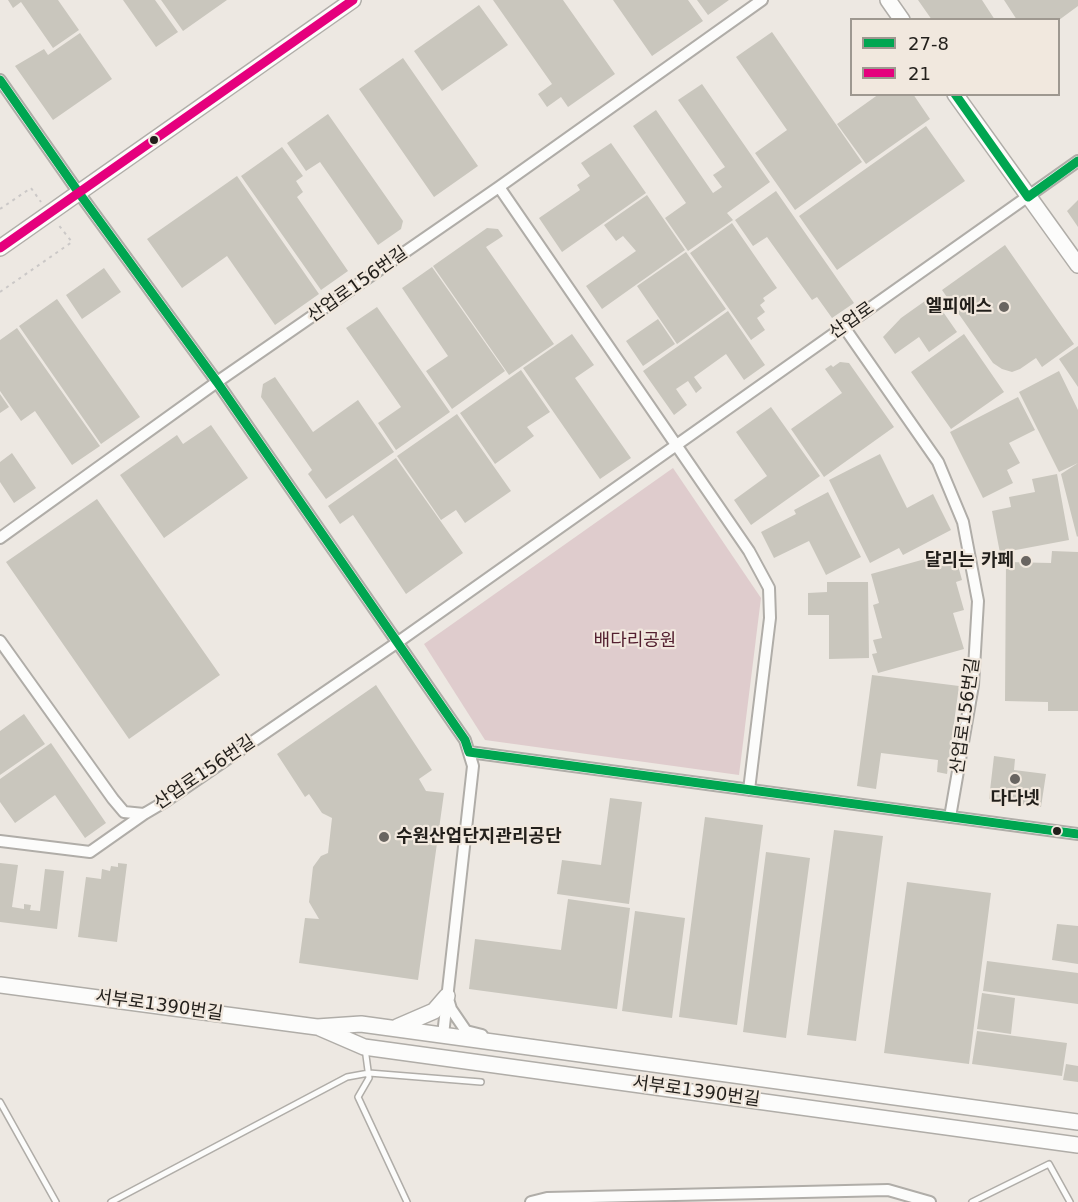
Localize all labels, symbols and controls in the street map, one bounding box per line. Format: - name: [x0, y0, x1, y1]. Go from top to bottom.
- legend: [850, 18, 1060, 96]
- text: 27-8: [908, 33, 949, 54]
- text: 21: [908, 63, 931, 84]
- unlabelled marker: [148, 134, 160, 146]
- street label: 산업로156번길: [304, 243, 412, 327]
- place label: 엘피에스: [926, 296, 992, 318]
- street label: 산업로: [825, 298, 879, 344]
- marker: 엘피에스: [997, 300, 1011, 314]
- place label: 달리는 카페: [925, 550, 1014, 572]
- marker: 달리는 카페: [1019, 554, 1033, 568]
- park label: 배다리공원: [594, 630, 676, 652]
- street label: 산업로156번길: [947, 656, 985, 776]
- street label: 산업로156번길: [150, 731, 260, 815]
- marker: 다다넷: [1008, 772, 1022, 786]
- place label: 다다넷: [990, 788, 1040, 810]
- unlabelled marker: [1051, 825, 1063, 837]
- place label: 수원산업단지관리공단: [396, 826, 562, 848]
- marker: 수원산업단지관리공단: [377, 830, 391, 844]
- street label: 서부로1390번길: [94, 986, 224, 1026]
- street label: 서부로1390번길: [631, 1072, 761, 1112]

